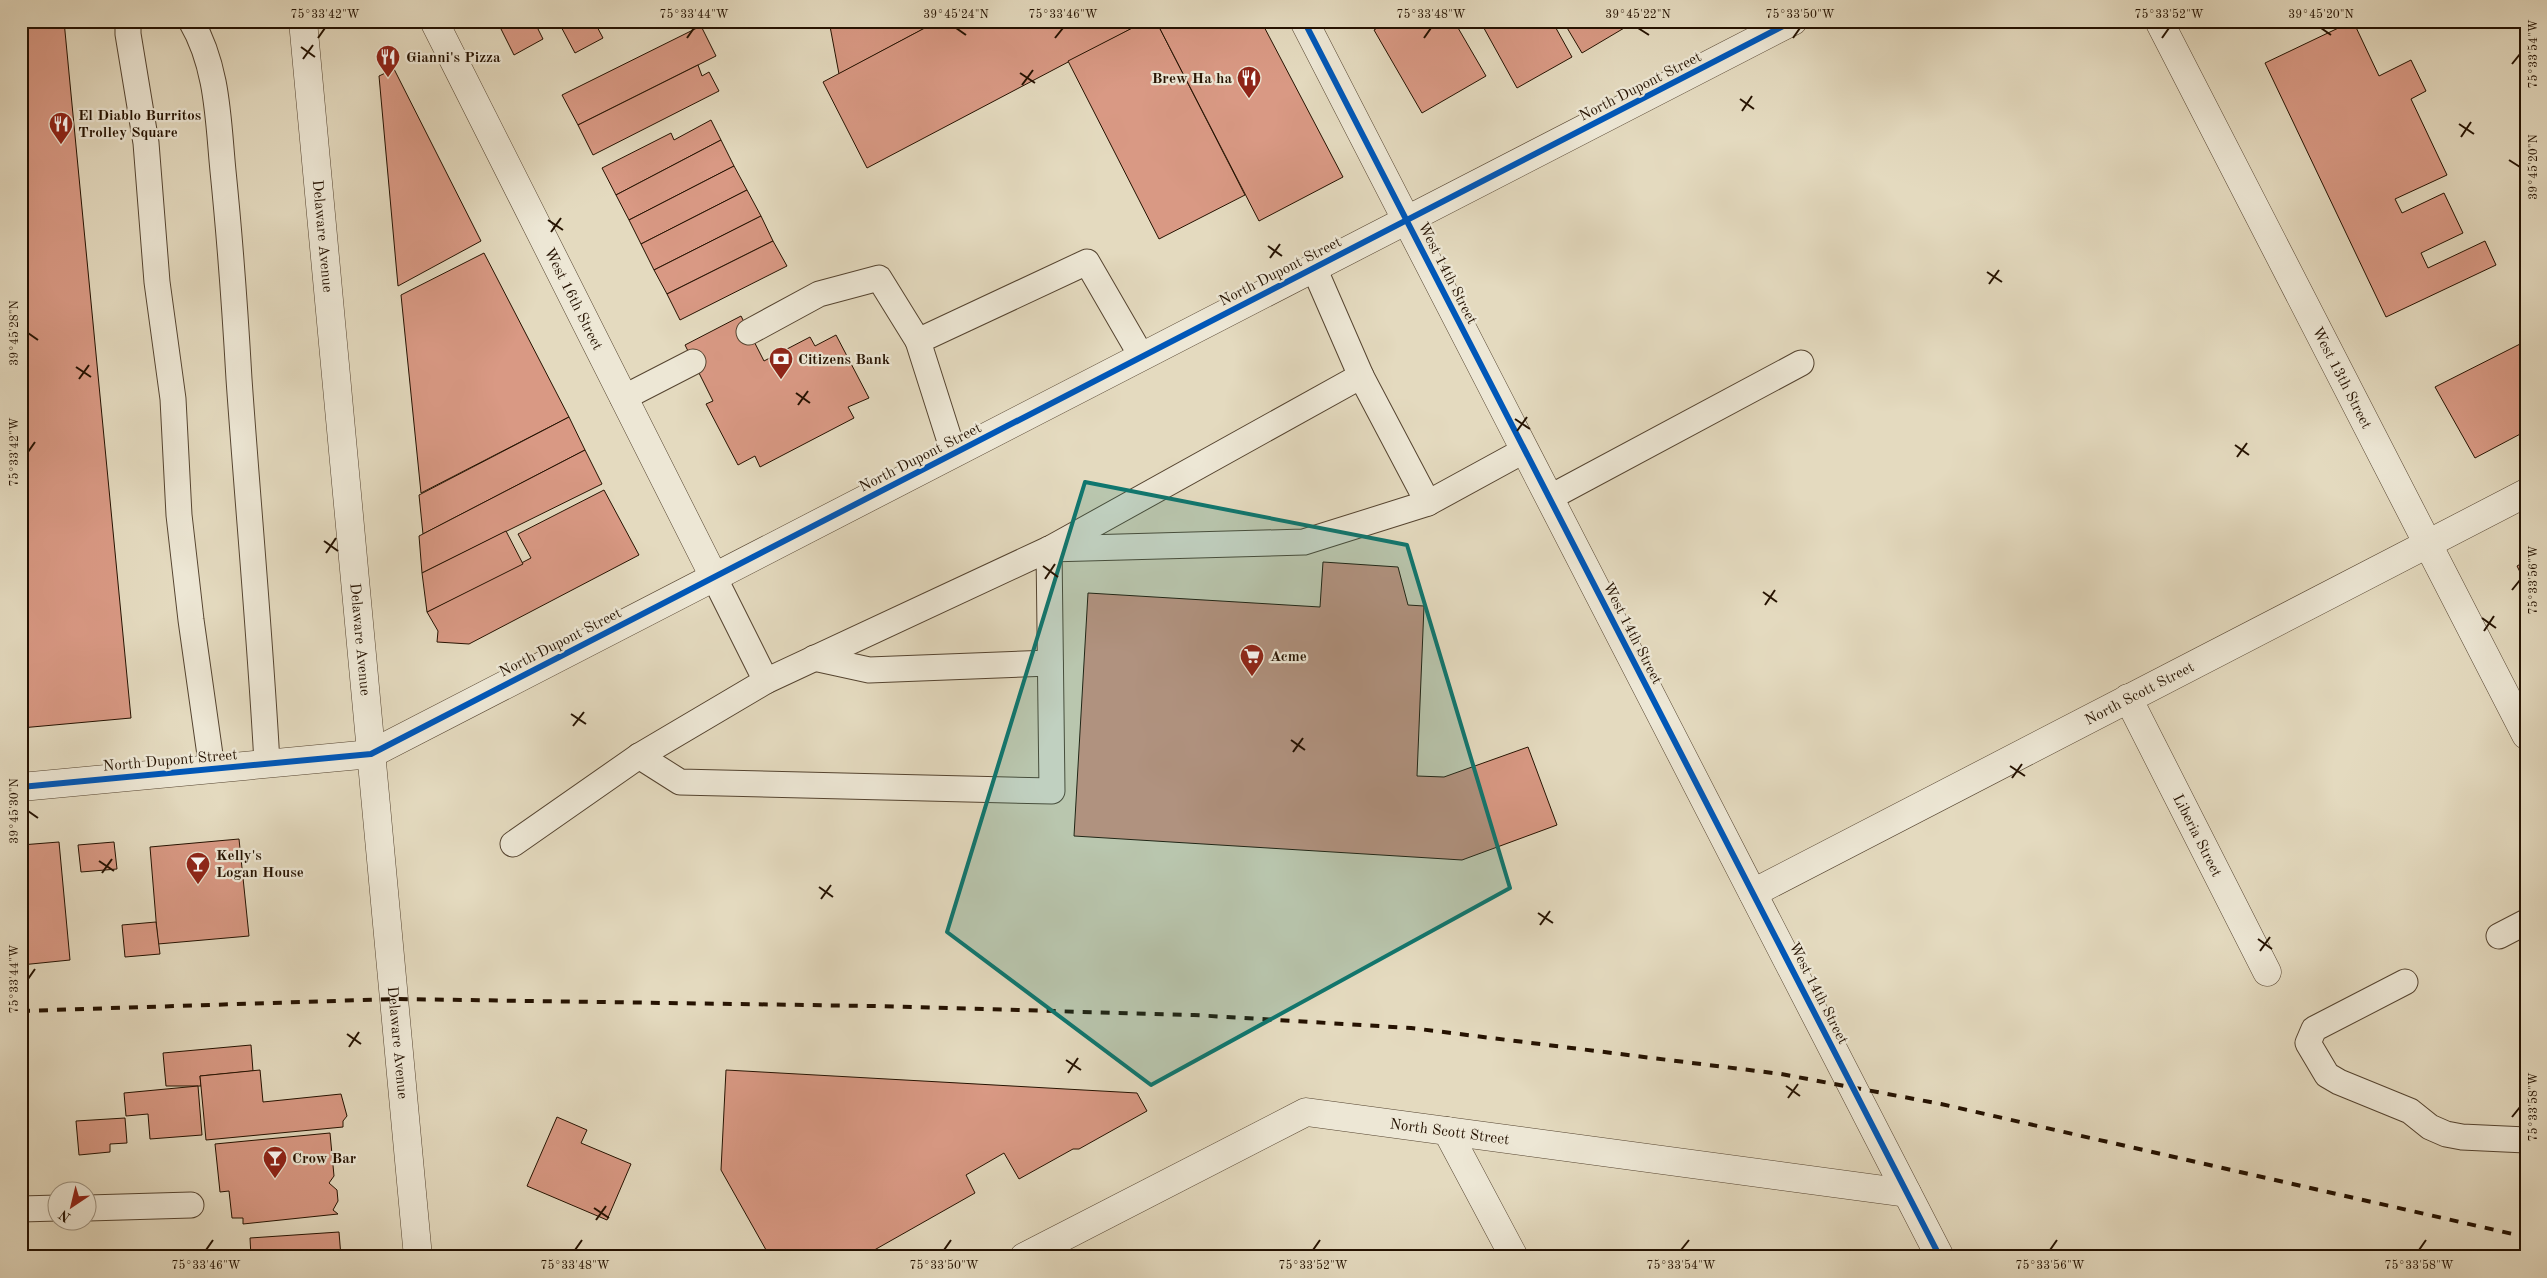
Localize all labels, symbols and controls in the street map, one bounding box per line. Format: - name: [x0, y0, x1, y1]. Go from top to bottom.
- text: 75°33'42"W: [290, 8, 360, 21]
- text: 75°33'44"W: [659, 8, 729, 21]
- text: 39°45'24"N: [923, 8, 989, 21]
- text: 75°33'46"W: [1028, 8, 1098, 21]
- text: 75°33'48"W: [1396, 8, 1466, 21]
- text: 39°45'22"N: [1605, 8, 1671, 21]
- text: 75°33'50"W: [1765, 8, 1835, 21]
- text: 75°33'52"W: [2134, 8, 2204, 21]
- text: 39°45'20"N: [2288, 8, 2354, 21]
- text: 75°33'54"W: [2527, 19, 2540, 89]
- restaurant icon: Gianni's Pizza: [375, 44, 401, 78]
- street label: North Dupont Street: [1577, 50, 1704, 125]
- place label: Gianni's Pizza: [406, 51, 501, 66]
- restaurant icon: Brew Ha ha: [1236, 65, 1262, 99]
- place label: Brew Ha ha: [1152, 72, 1232, 87]
- place label: El Diablo Burritos Trolley Square: [78, 109, 201, 141]
- restaurant icon: El Diablo Burritos Trolley Square: [48, 111, 74, 145]
- text: 39°45'20"N: [2527, 134, 2540, 200]
- street label: Delaware Avenue: [309, 179, 334, 293]
- street label: West 14th Street: [1415, 220, 1479, 327]
- street label: North Dupont Street: [1217, 235, 1344, 310]
- street label: West 16th Street: [541, 246, 605, 353]
- text: 39°45'28"N: [8, 300, 21, 366]
- street label: West 13th Street: [2309, 325, 2373, 432]
- bank icon: Citizens Bank: [768, 346, 794, 380]
- place label: Citizens Bank: [798, 353, 891, 368]
- text: 75°33'42"W: [8, 417, 21, 487]
- street label: North Dupont Street: [857, 421, 984, 496]
- text: 75°33'56"W: [2527, 545, 2540, 615]
- street label: West 14th Street: [1600, 580, 1664, 687]
- street label: Delaware Avenue: [346, 582, 372, 697]
- street label: North Dupont Street: [497, 606, 624, 681]
- supermarket icon: Acme: [1239, 643, 1265, 677]
- place label: Acme: [1270, 650, 1307, 665]
- street label: North Scott Street: [2083, 660, 2197, 729]
- street label: North Dupont Street: [102, 748, 238, 775]
- text: 39°45'30"N: [8, 778, 21, 844]
- street label: Liberia Street: [2169, 792, 2223, 880]
- place label: Kelly's Logan House: [216, 849, 304, 881]
- bar icon: Kelly's Logan House: [185, 851, 211, 885]
- street label: West 14th Street: [1786, 940, 1850, 1047]
- text: 75°33'44"W: [8, 944, 21, 1014]
- street label: Delaware Avenue: [384, 986, 409, 1100]
- text: 75°33'58"W: [2527, 1072, 2540, 1142]
- street label: North Scott Street: [1389, 1117, 1510, 1148]
- bar icon: Crow Bar: [262, 1145, 288, 1179]
- place label: Crow Bar: [292, 1152, 357, 1167]
- north arrow: [48, 1180, 98, 1230]
- text: N: [56, 1207, 74, 1225]
- text: 75°33'46"W: [171, 1259, 241, 1272]
- text: 75°33'48"W: [540, 1259, 610, 1272]
- text: 75°33'50"W: [909, 1259, 979, 1272]
- text: 75°33'52"W: [1278, 1259, 1348, 1272]
- text: 75°33'54"W: [1646, 1259, 1716, 1272]
- text: 75°33'56"W: [2015, 1259, 2085, 1272]
- text: 75°33'58"W: [2384, 1259, 2454, 1272]

